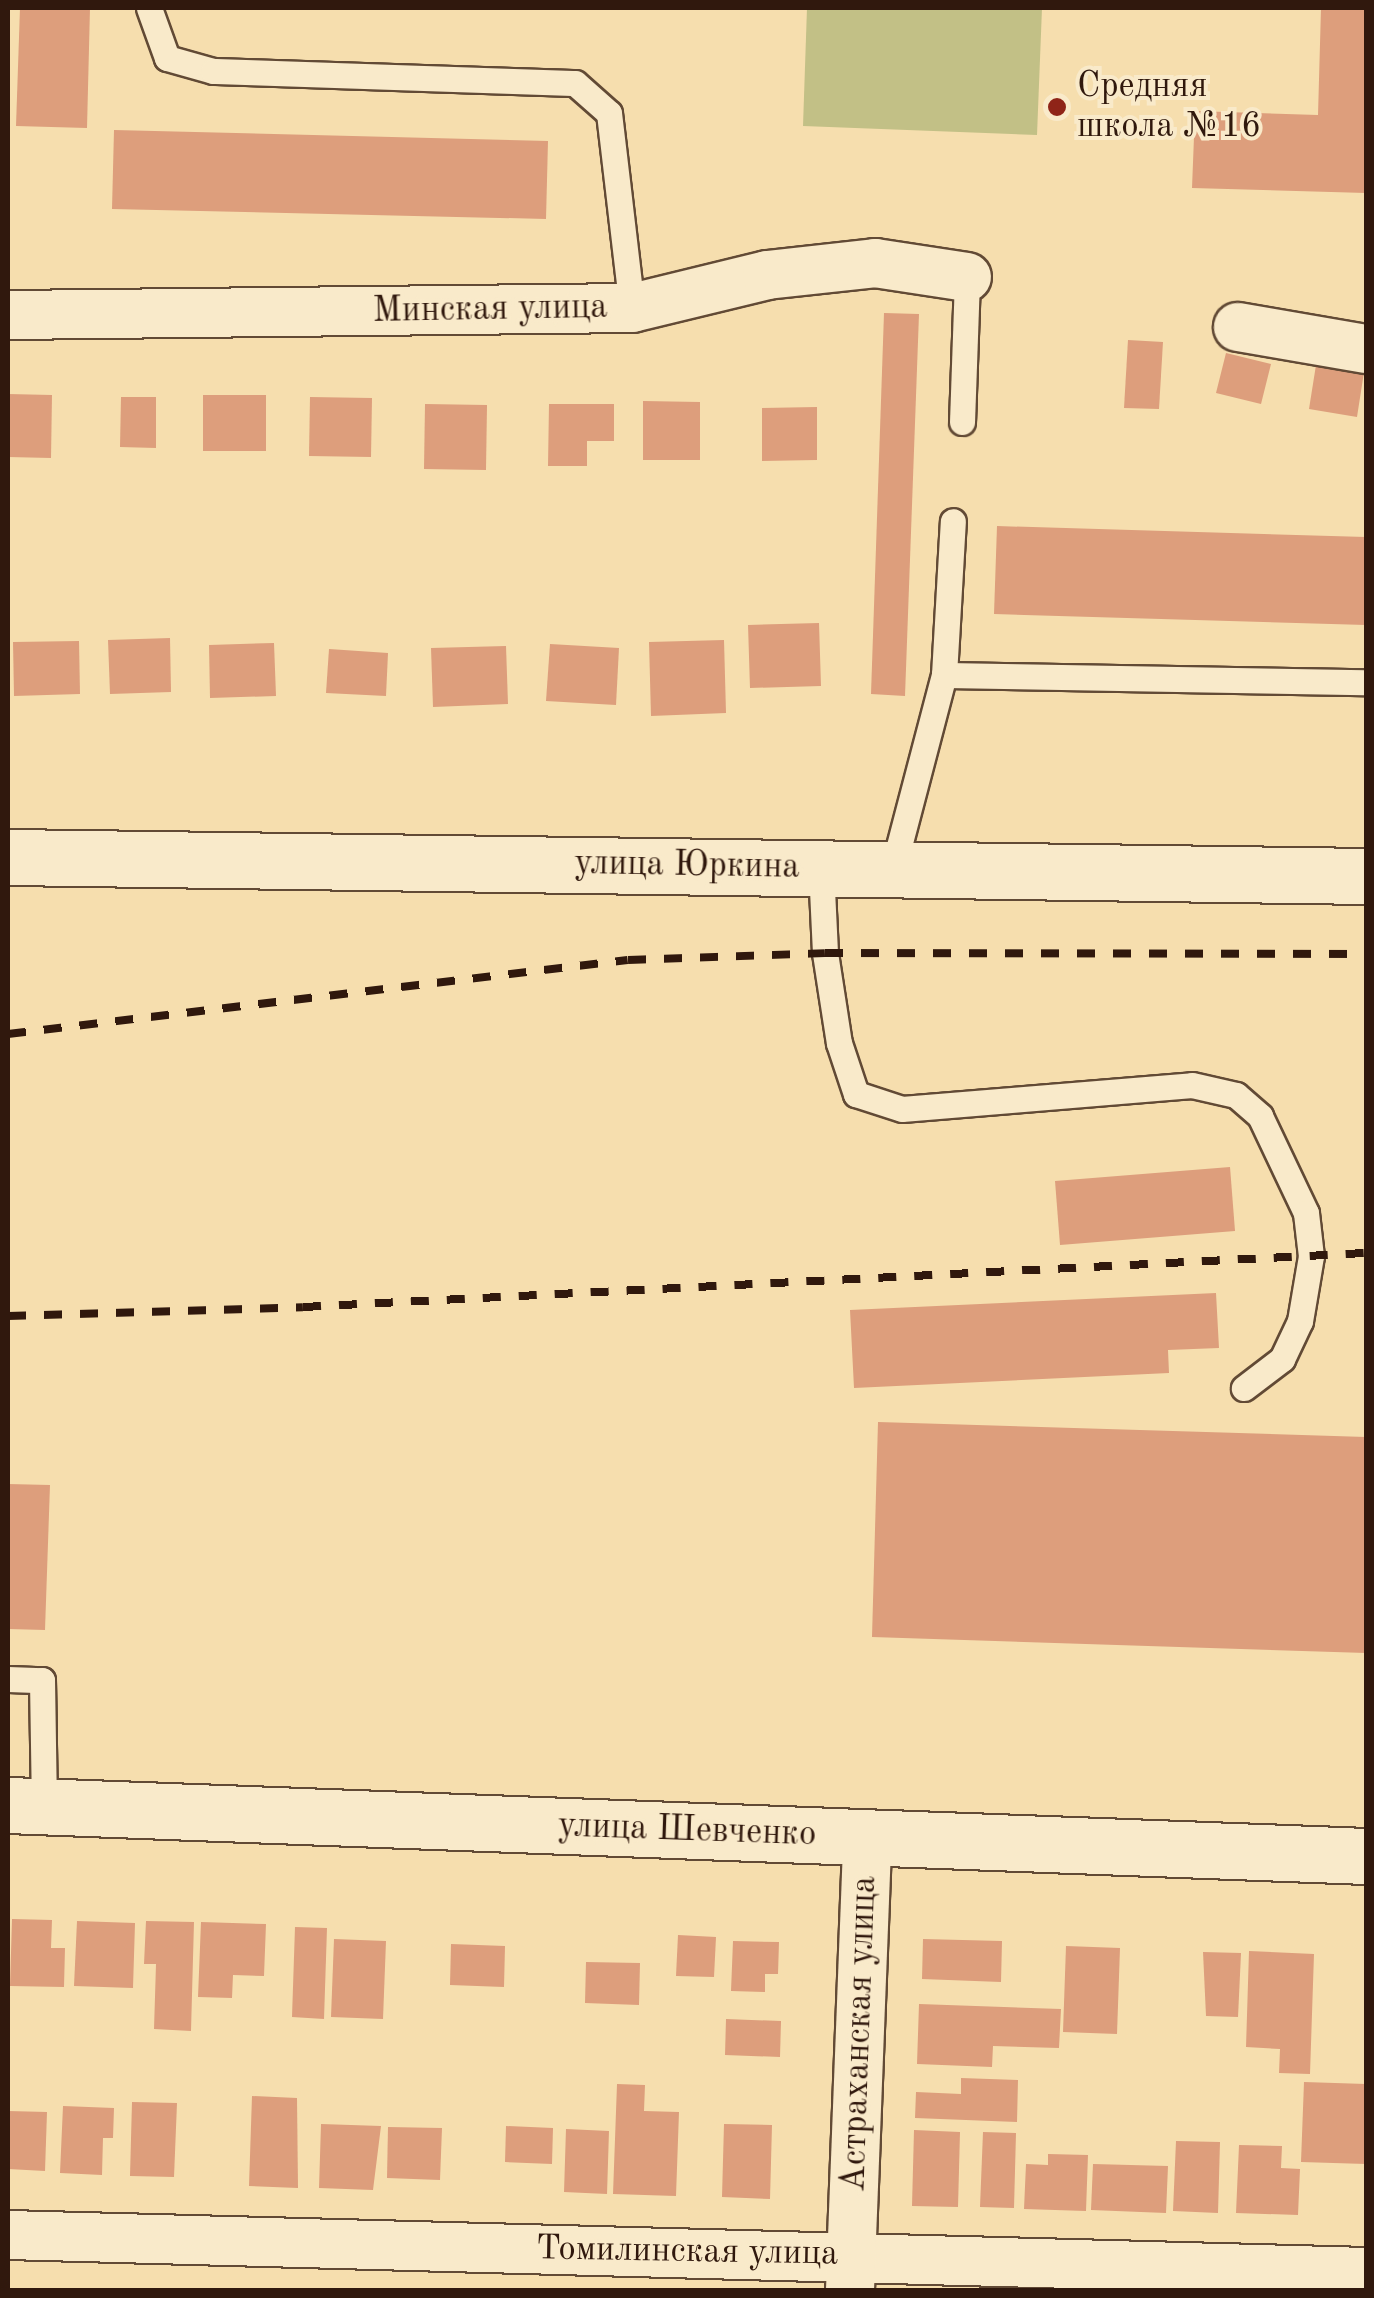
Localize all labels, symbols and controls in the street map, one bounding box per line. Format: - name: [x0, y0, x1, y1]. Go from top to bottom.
- place label: Средняя школа №16: [1077, 66, 1261, 148]
- marker: Средняя школа №16: [1046, 96, 1068, 118]
- street label: Минская улица: [372, 287, 608, 333]
- street label: улица Юркина: [574, 843, 800, 889]
- street label: улица Шевченко: [557, 1806, 817, 1856]
- street label: Астраханская улица: [833, 1875, 887, 2193]
- street label: Томилинская улица: [536, 2228, 838, 2276]

